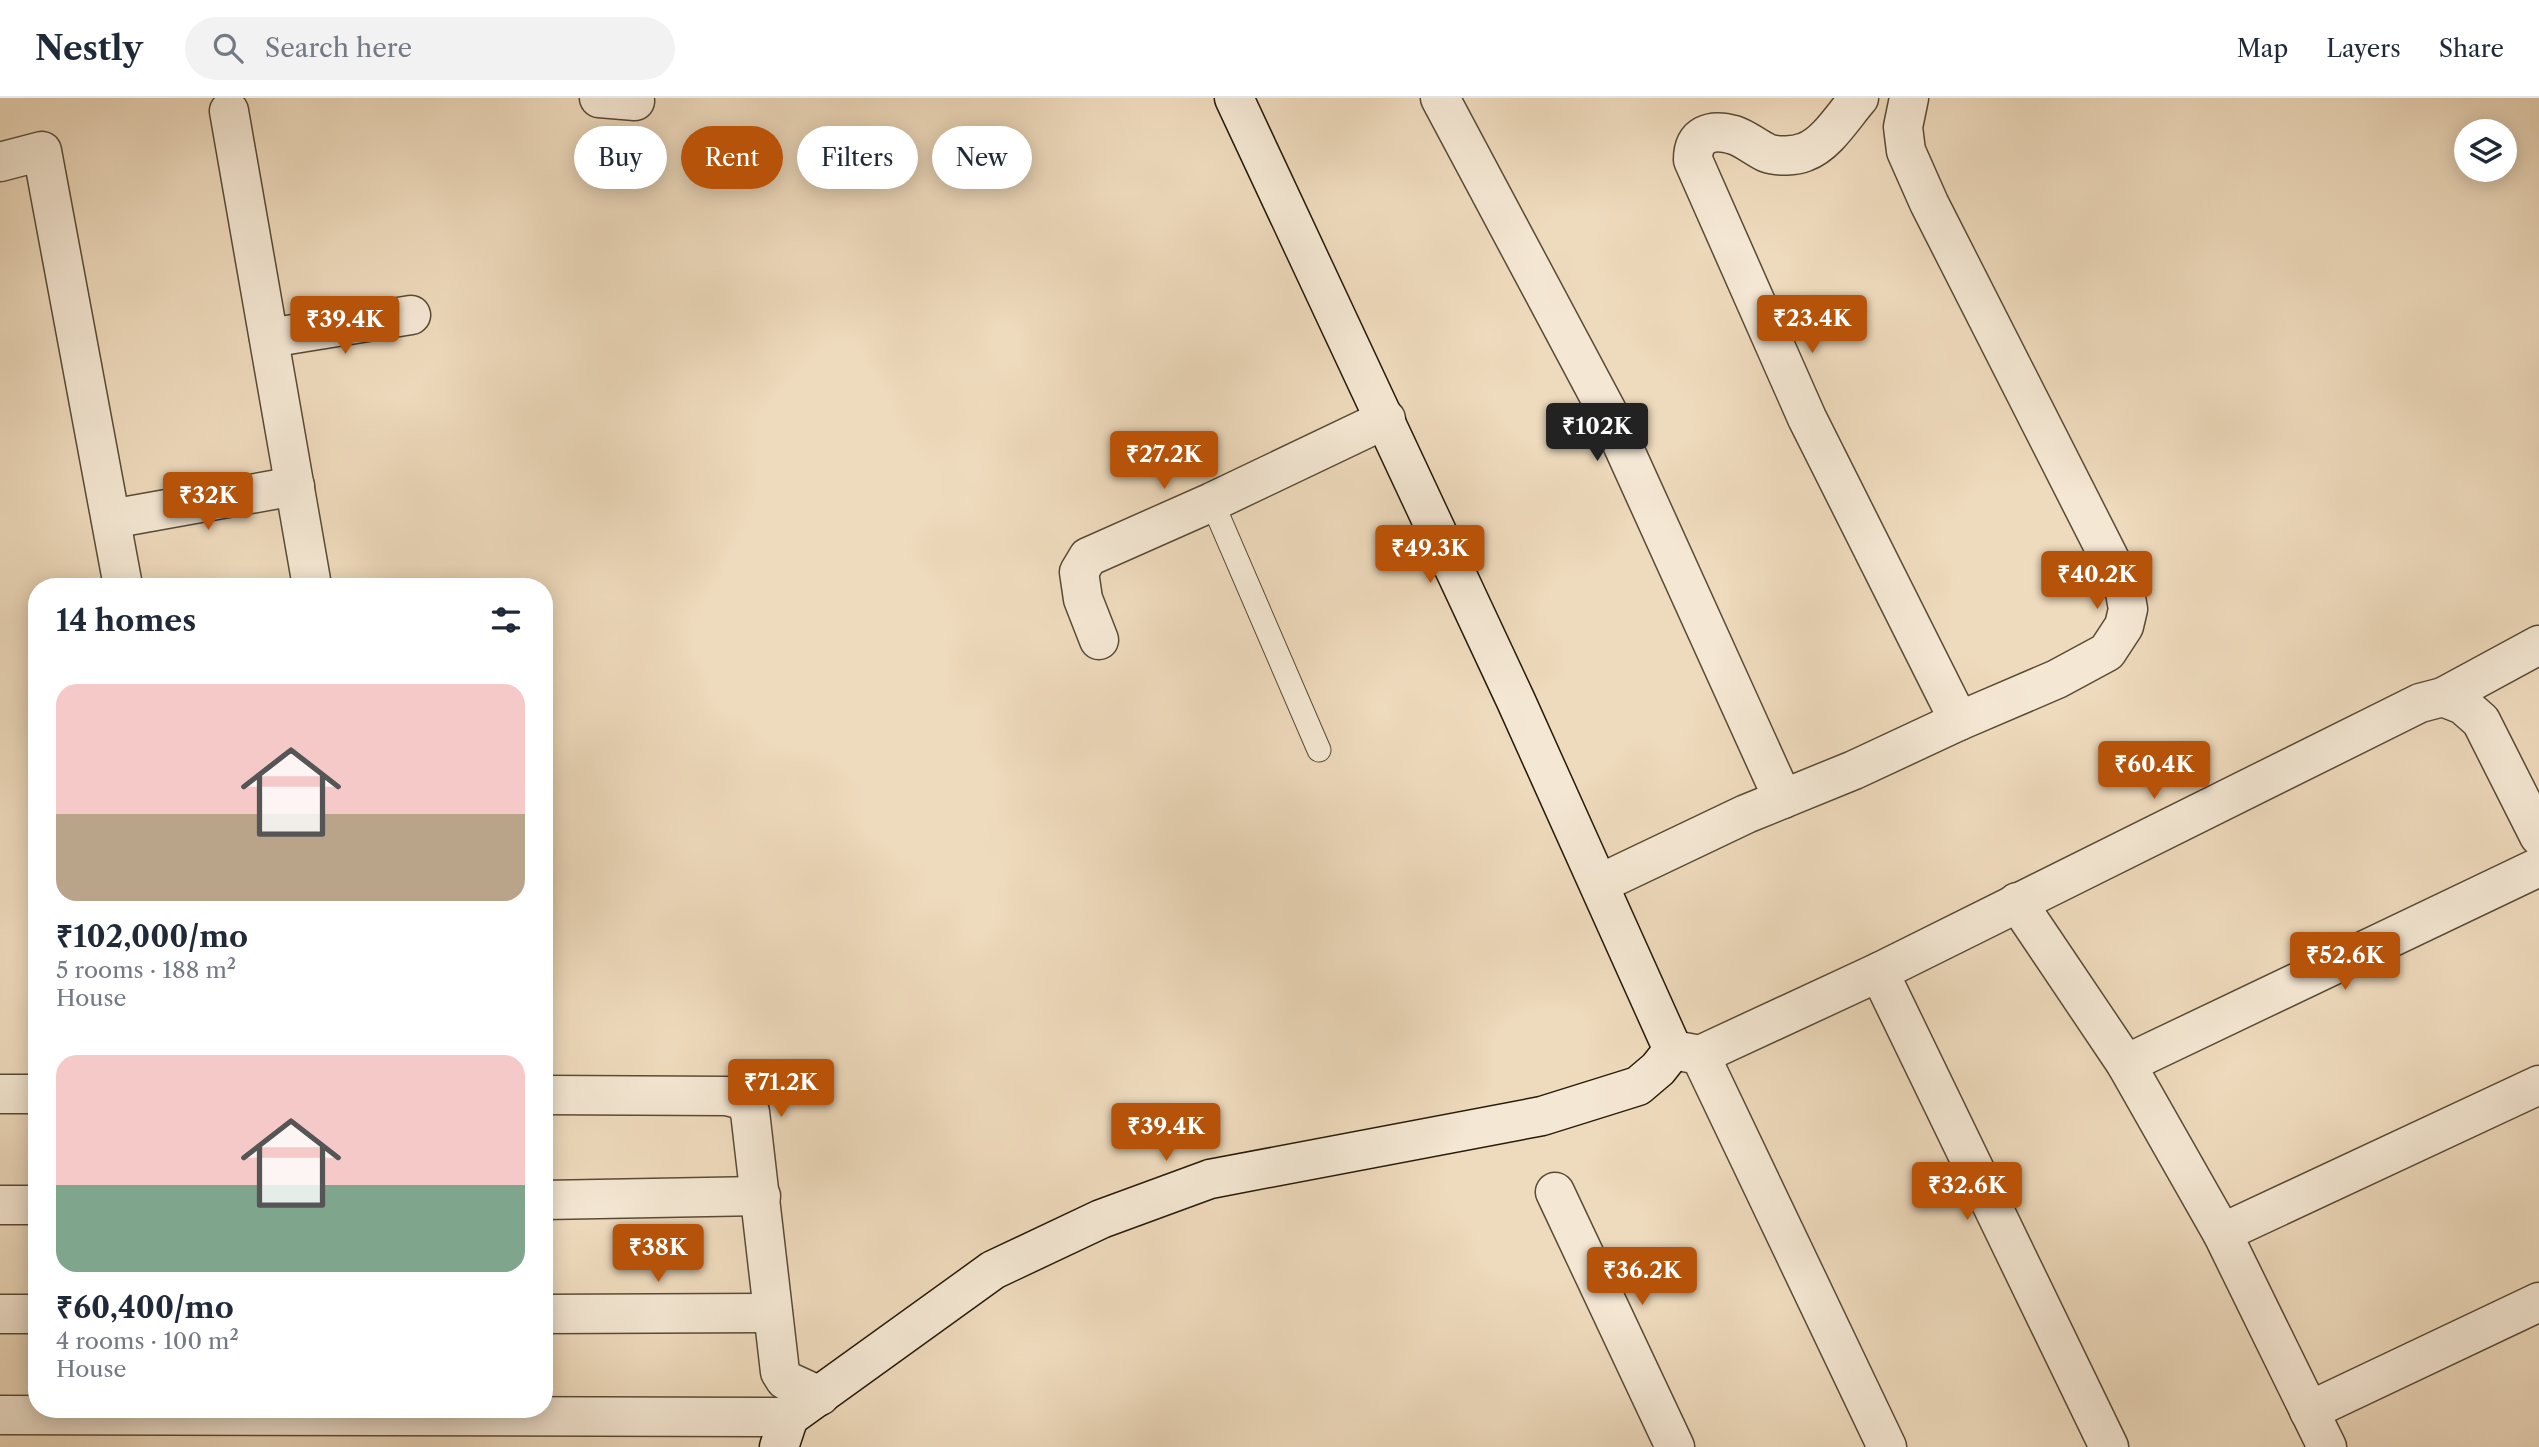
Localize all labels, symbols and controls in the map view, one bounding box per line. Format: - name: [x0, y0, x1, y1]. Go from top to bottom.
- search box: [185, 17, 675, 80]
- text: Nestly: [35, 28, 143, 69]
- icon: search: [209, 29, 247, 67]
- text: Search here: [265, 32, 412, 64]
- text: Map: [2237, 34, 2288, 63]
- text: Layers: [2326, 34, 2401, 63]
- text: Share: [2439, 34, 2504, 63]
- map controls: [2454, 119, 2517, 182]
- button: layers: [2454, 119, 2517, 182]
- chip: Buy: [574, 126, 667, 189]
- chip: Rent: [681, 126, 783, 189]
- chip: Filters: [797, 126, 918, 189]
- chip: New: [932, 126, 1032, 189]
- pin: ₹39.4K: [288, 296, 402, 356]
- pin: ₹23.4K: [1755, 296, 1869, 355]
- text: ₹23.4K: [1773, 304, 1851, 332]
- text: ₹39.4K: [306, 305, 384, 333]
- pin: ₹102K: [1548, 404, 1646, 463]
- text: ₹102K: [1562, 412, 1632, 440]
- pin: ₹27.2K: [1107, 432, 1221, 491]
- text: ₹27.2K: [1126, 440, 1202, 468]
- pin: ₹32K: [167, 472, 249, 532]
- text: ₹32K: [179, 481, 237, 509]
- pin: ₹49.3K: [1373, 526, 1487, 585]
- text: ₹49.3K: [1391, 534, 1469, 562]
- pin: ₹40.2K: [2040, 552, 2154, 611]
- text: ₹40.2K: [2057, 560, 2137, 588]
- icon: filters: [487, 601, 525, 639]
- text: 14 homes: [56, 602, 196, 639]
- icon: home: [228, 729, 354, 855]
- pin: ₹60.4K: [2097, 742, 2211, 801]
- text: ₹60.4K: [2114, 750, 2194, 778]
- text: ₹102,000/mo: [56, 918, 248, 955]
- pin: ₹52.6K: [2288, 932, 2402, 992]
- text: ₹52.6K: [2306, 941, 2384, 969]
- text: 5 rooms · 188 m²: [56, 956, 236, 984]
- text: House: [56, 984, 126, 1012]
- pin: ₹71.2K: [724, 1060, 838, 1119]
- text: ₹71.2K: [744, 1068, 818, 1096]
- icon: home: [228, 1100, 354, 1226]
- pin: ₹39.4K: [1109, 1104, 1223, 1163]
- text: ₹39.4K: [1127, 1112, 1205, 1140]
- pin: ₹32.6K: [1910, 1162, 2024, 1222]
- text: ₹32.6K: [1928, 1171, 2006, 1199]
- pin: ₹38K: [617, 1224, 699, 1284]
- text: ₹38K: [629, 1233, 687, 1261]
- pin: ₹36.2K: [1585, 1248, 1699, 1307]
- text: ₹36.2K: [1603, 1256, 1681, 1284]
- text: ₹60,400/mo: [56, 1289, 234, 1326]
- text: 4 rooms · 100 m²: [56, 1327, 239, 1355]
- text: House: [56, 1355, 126, 1383]

